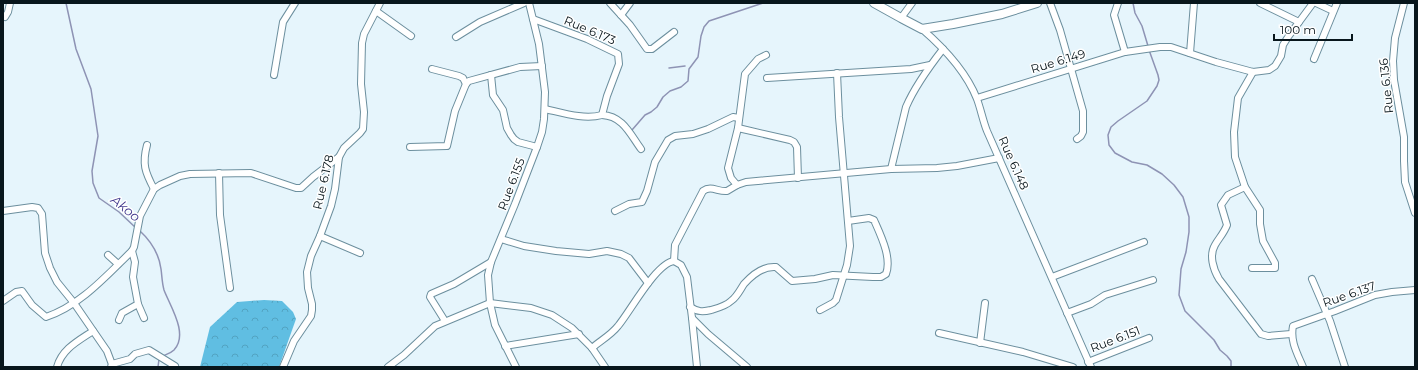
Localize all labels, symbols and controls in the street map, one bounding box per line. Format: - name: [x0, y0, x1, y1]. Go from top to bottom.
- street label: Rue 6.173: [562, 12, 618, 48]
- scale bar: [1274, 16, 1352, 42]
- text: 100 m: [1280, 22, 1316, 37]
- street label: Rue 6.149: [1029, 46, 1087, 76]
- street label: Rue 6.136: [1376, 58, 1396, 114]
- street label: Rue 6.148: [996, 134, 1033, 192]
- street label: Rue 6.178: [309, 153, 337, 211]
- street label: Rue 6.155: [494, 156, 528, 212]
- water label: Akoo: [107, 191, 144, 225]
- street label: Rue 6.137: [1321, 278, 1377, 310]
- street label: Rue 6.151: [1088, 323, 1142, 355]

